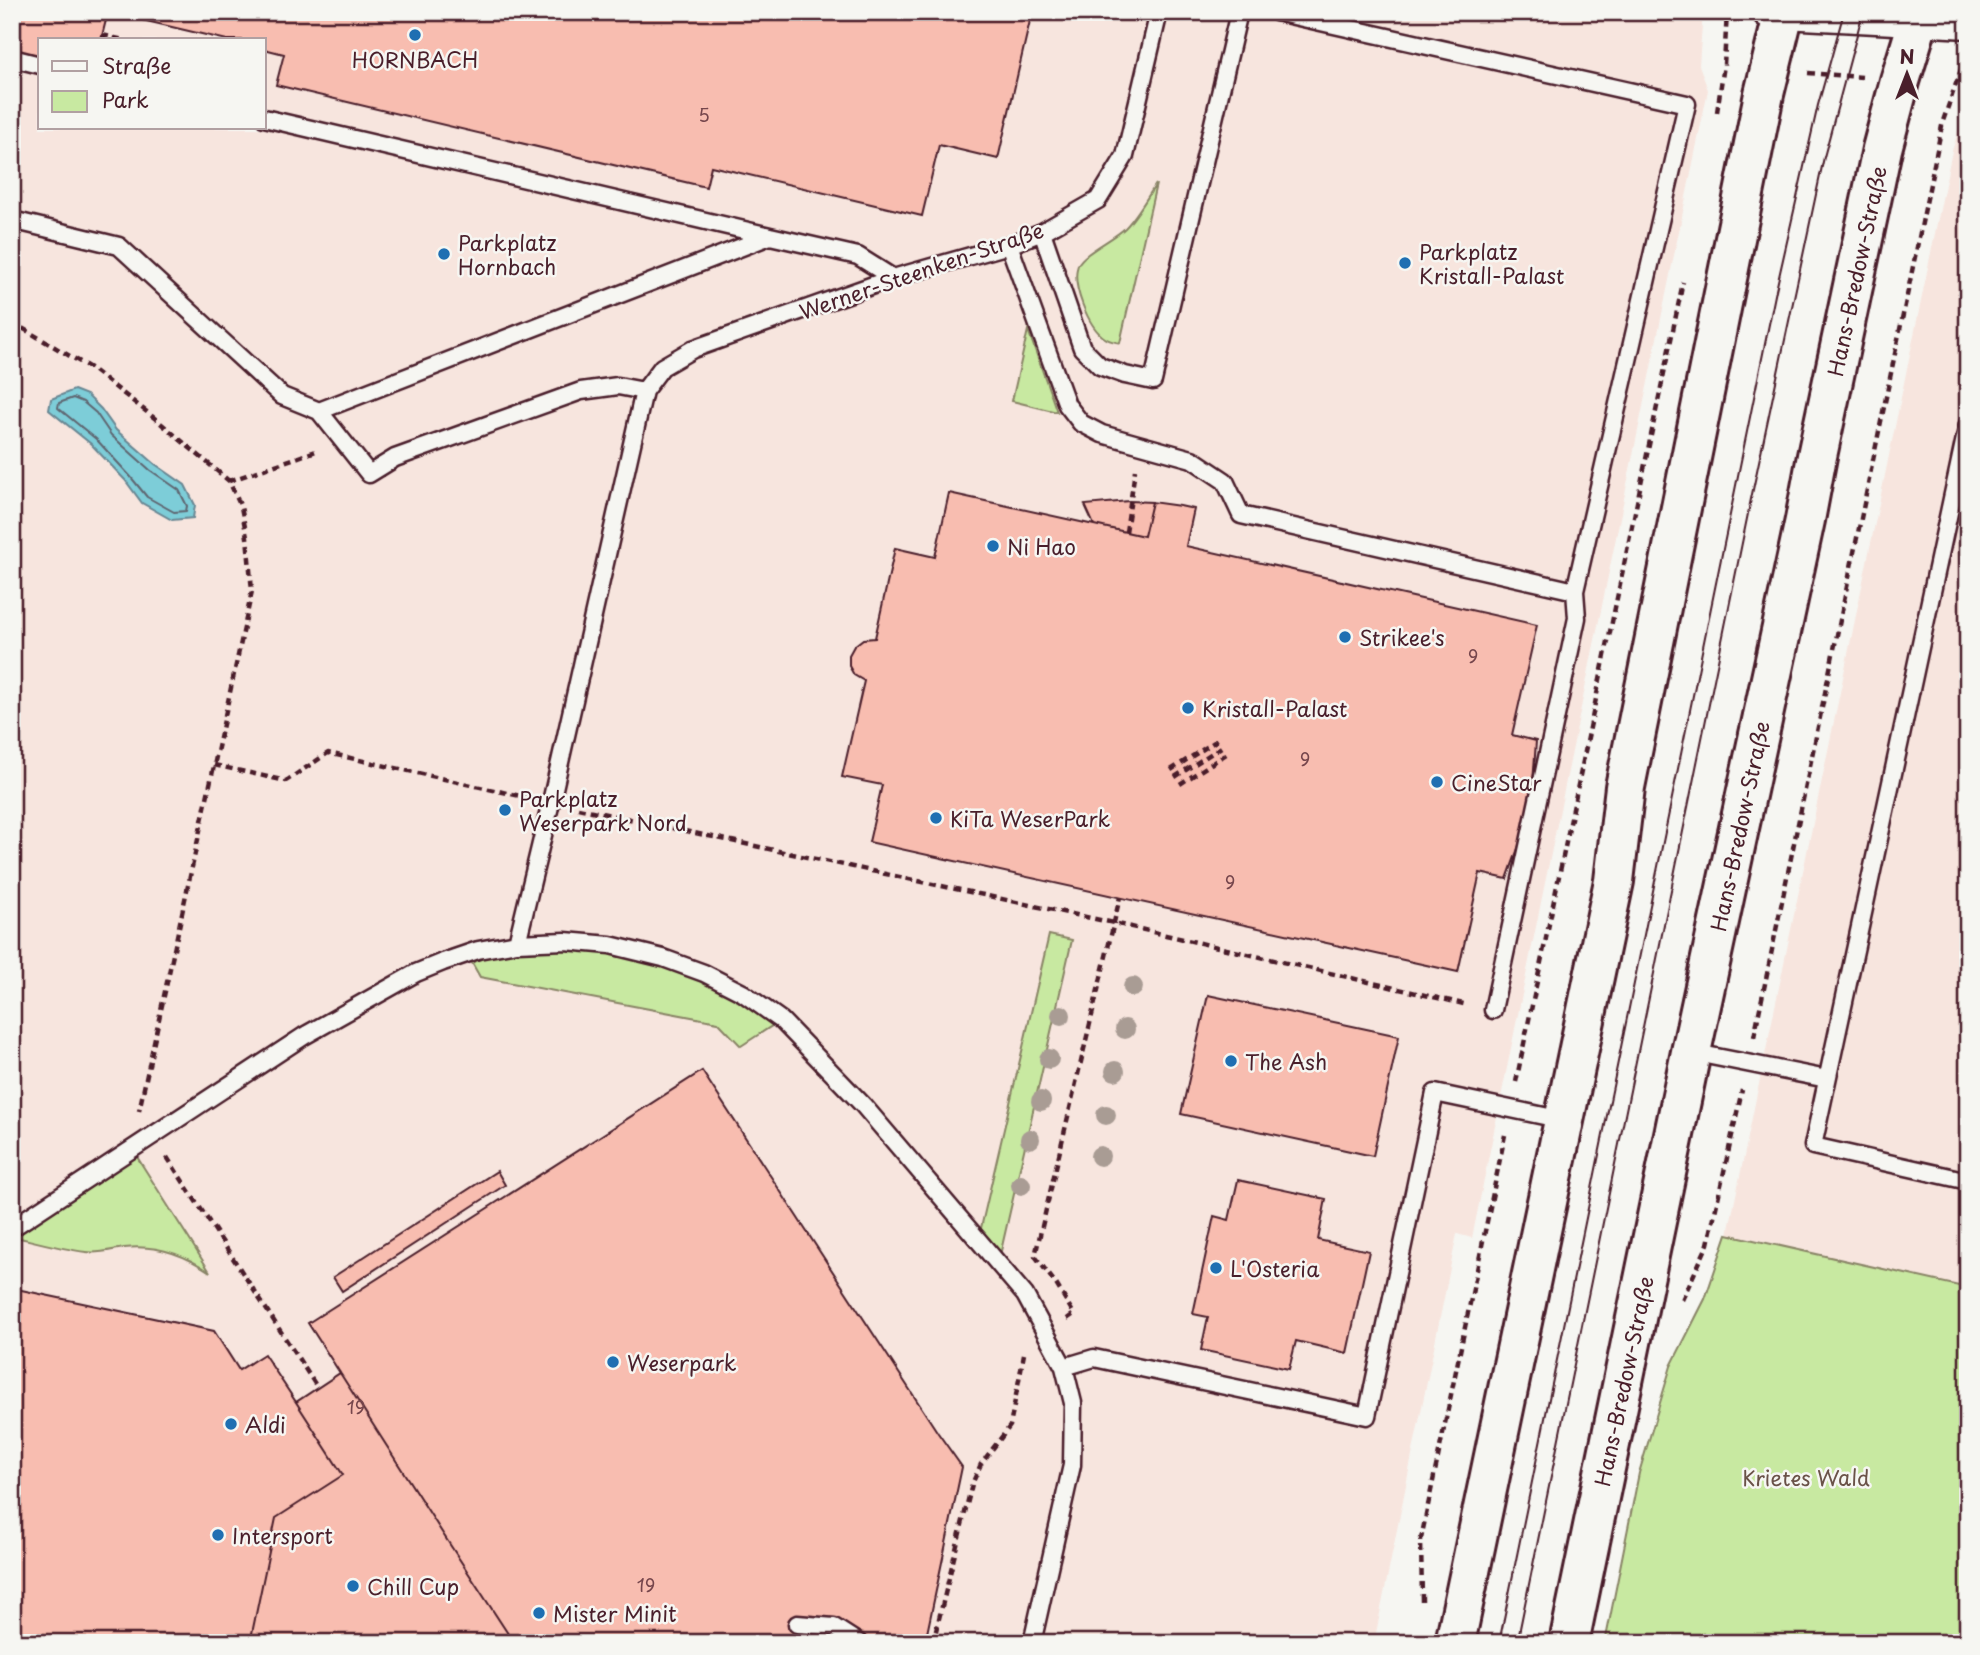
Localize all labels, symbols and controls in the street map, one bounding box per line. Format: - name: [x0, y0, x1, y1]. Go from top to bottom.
- marker: HORNBACH: [407, 27, 423, 43]
- legend: [38, 38, 266, 130]
- north arrow: [1871, 38, 1941, 108]
- text: N: [1899, 42, 1915, 70]
- place label: HORNBACH: [352, 43, 478, 75]
- text: Straße: [102, 49, 171, 81]
- text: Park: [102, 83, 149, 115]
- house number: 5: [698, 101, 710, 128]
- street label: Hans-Bredow-Straße: [1818, 163, 1894, 379]
- street label: Werner-Steenken-Straße: [795, 213, 1047, 327]
- place label: Parkplatz Hornbach: [458, 226, 556, 282]
- place label: Parkplatz Kristall-Palast: [1419, 235, 1564, 291]
- marker: Parkplatz Hornbach: [436, 246, 452, 262]
- marker: Parkplatz Kristall-Palast: [1397, 255, 1413, 271]
- place label: Ni Hao: [1007, 530, 1076, 562]
- marker: Ni Hao: [985, 538, 1001, 554]
- place label: Strikee's: [1359, 621, 1445, 653]
- marker: Strikee's: [1337, 629, 1353, 645]
- house number: 9: [1468, 642, 1478, 669]
- place label: Kristall-Palast: [1202, 692, 1347, 724]
- marker: Kristall-Palast: [1180, 700, 1196, 716]
- street label: Hans-Bredow-Straße: [1701, 718, 1777, 934]
- house number: 9: [1300, 745, 1310, 772]
- place label: CineStar: [1451, 766, 1542, 798]
- marker: CineStar: [1429, 774, 1445, 790]
- place label: Parkplatz Weserpark Nord: [519, 782, 687, 838]
- marker: Parkplatz Weserpark Nord: [497, 802, 513, 818]
- place label: KiTa WeserPark: [950, 802, 1110, 834]
- marker: KiTa WeserPark: [928, 810, 944, 826]
- house number: 9: [1225, 868, 1235, 895]
- place label: The Ash: [1245, 1045, 1327, 1077]
- marker: The Ash: [1223, 1053, 1239, 1069]
- place label: L'Osteria: [1230, 1252, 1320, 1284]
- marker: L'Osteria: [1208, 1260, 1224, 1276]
- street label: Hans-Bredow-Straße: [1585, 1273, 1661, 1489]
- place label: Weserpark: [627, 1346, 737, 1378]
- marker: Weserpark: [605, 1354, 621, 1370]
- house number: 19: [347, 1393, 365, 1420]
- place label: Aldi: [245, 1408, 286, 1440]
- marker: Aldi: [223, 1416, 239, 1432]
- park label: Krietes Wald: [1742, 1461, 1870, 1493]
- place label: Intersport: [232, 1519, 333, 1551]
- marker: Intersport: [210, 1527, 226, 1543]
- place label: Chill Cup: [367, 1570, 459, 1602]
- house number: 19: [637, 1571, 655, 1598]
- marker: Chill Cup: [345, 1578, 361, 1594]
- place label: Mister Minit: [553, 1597, 677, 1629]
- marker: Mister Minit: [531, 1605, 547, 1621]

